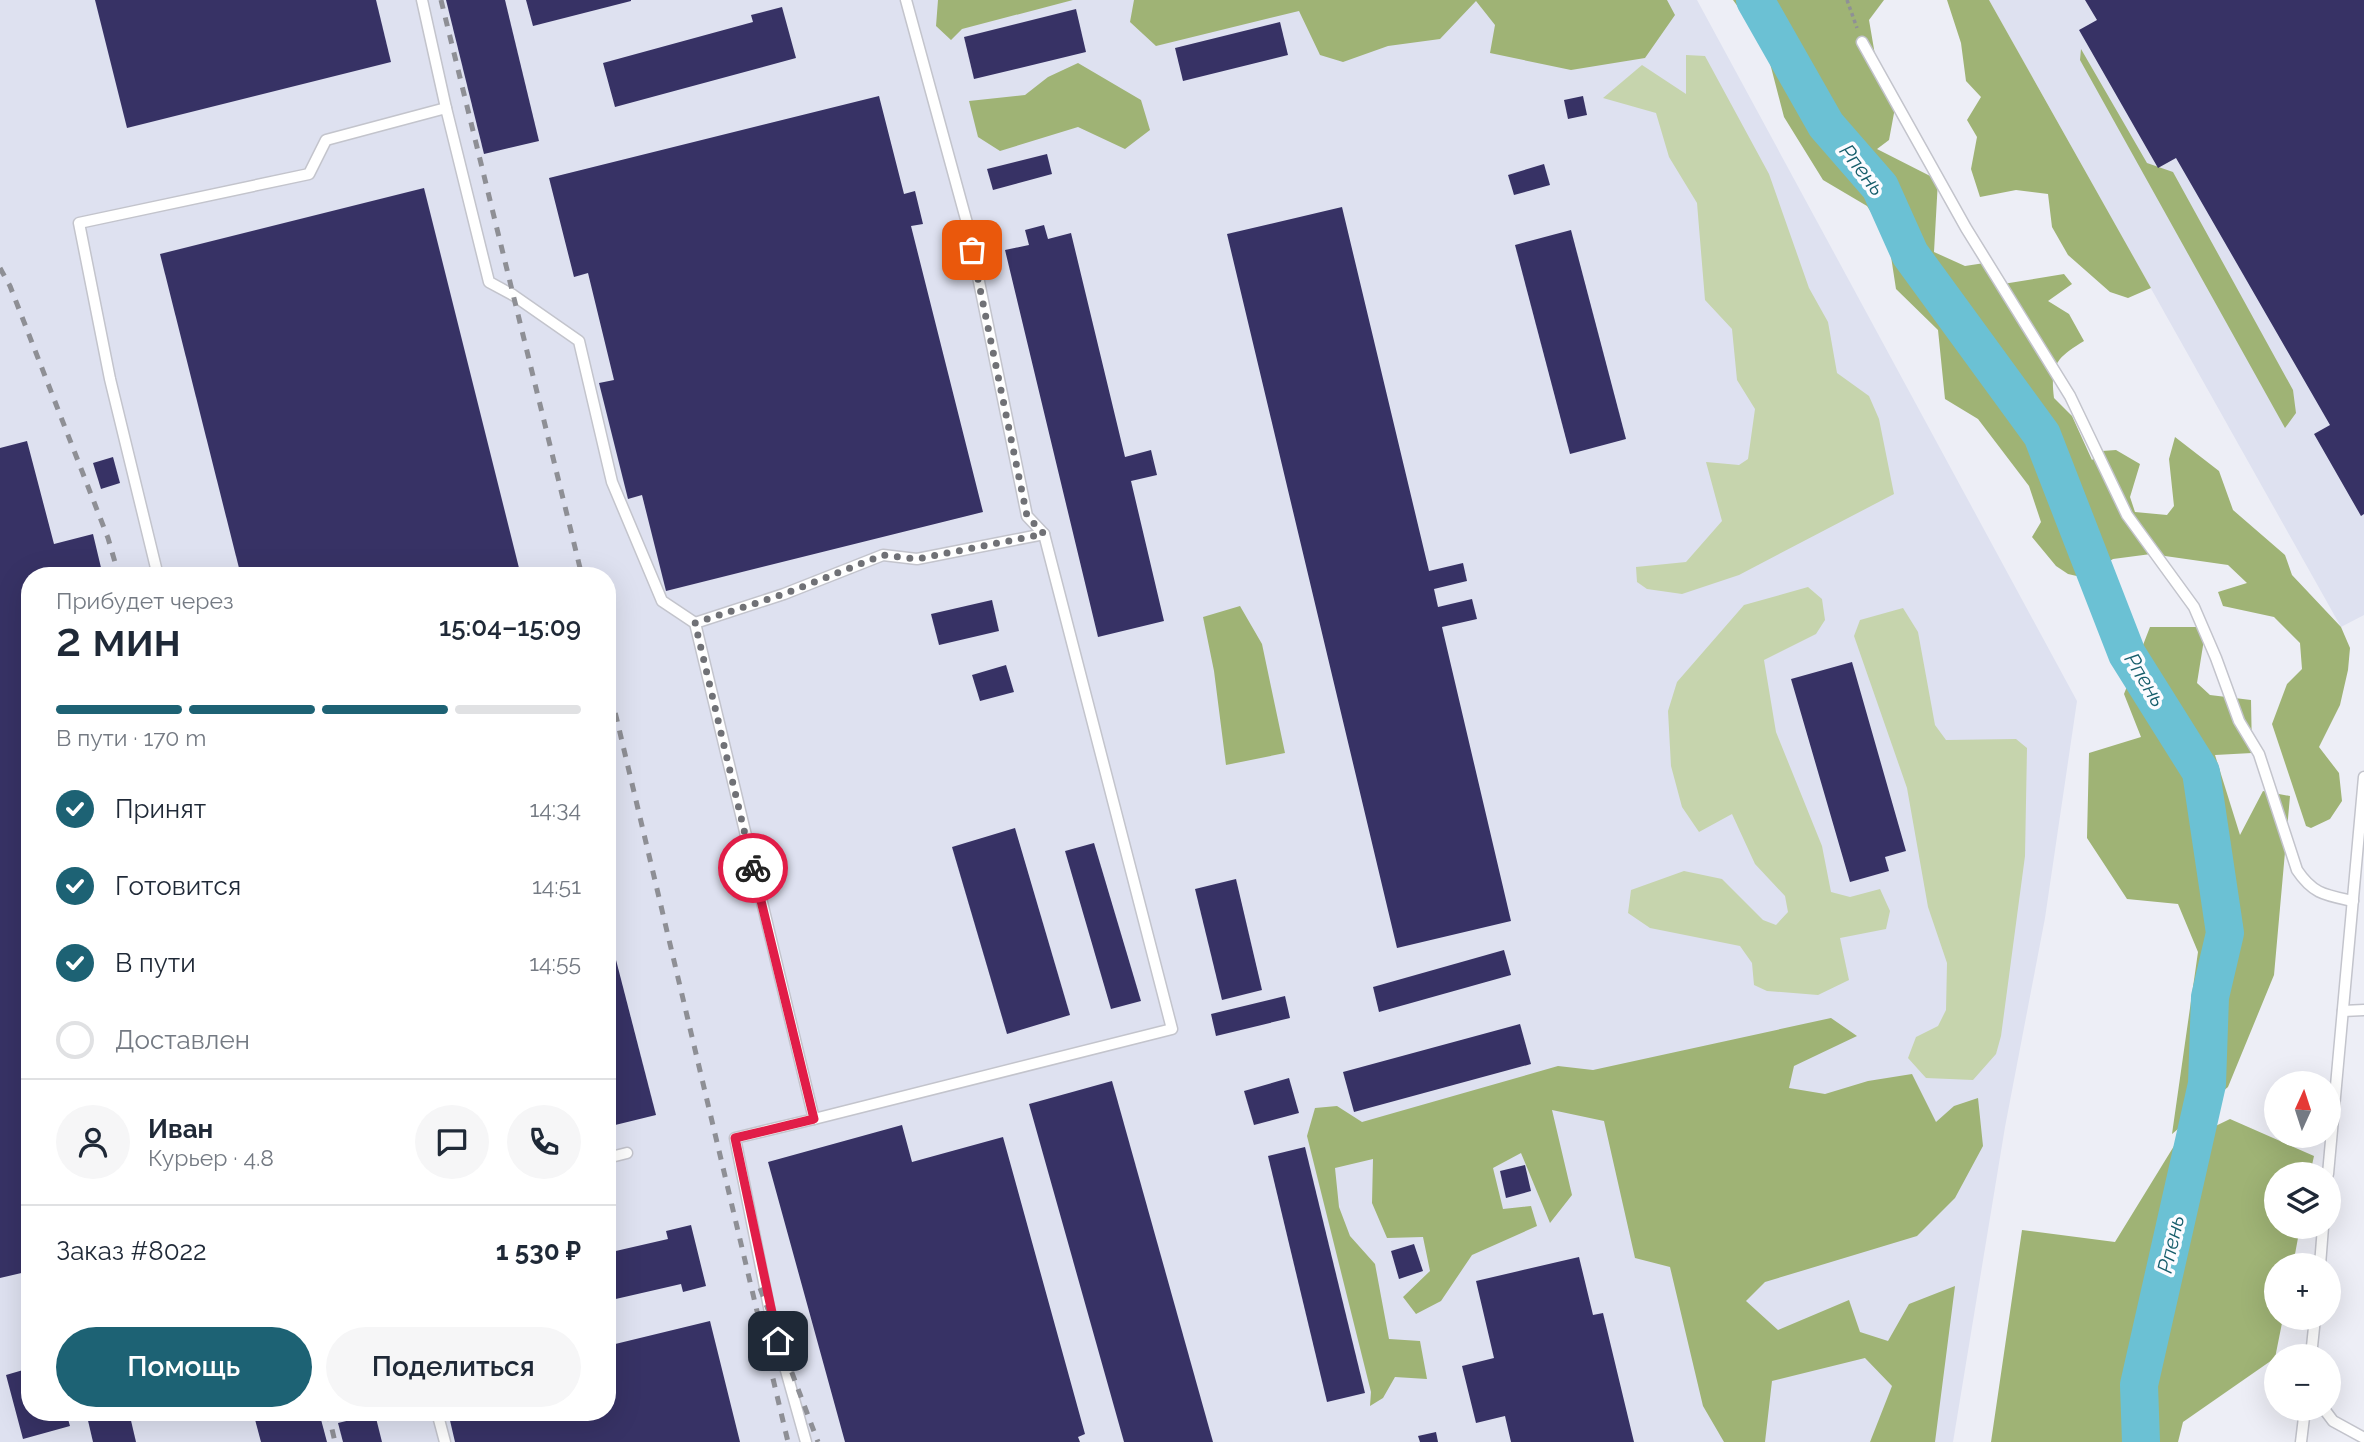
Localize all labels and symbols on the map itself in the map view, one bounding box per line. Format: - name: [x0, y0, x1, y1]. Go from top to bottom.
- water label: Рпень: [1834, 139, 1890, 201]
- pin: [942, 220, 1002, 280]
- water label: Рпень: [2120, 648, 2171, 711]
- courier: [718, 833, 788, 903]
- north arrow: [2264, 1071, 2342, 1148]
- water label: Рпень: [2152, 1212, 2189, 1275]
- pin: [748, 1311, 808, 1371]

